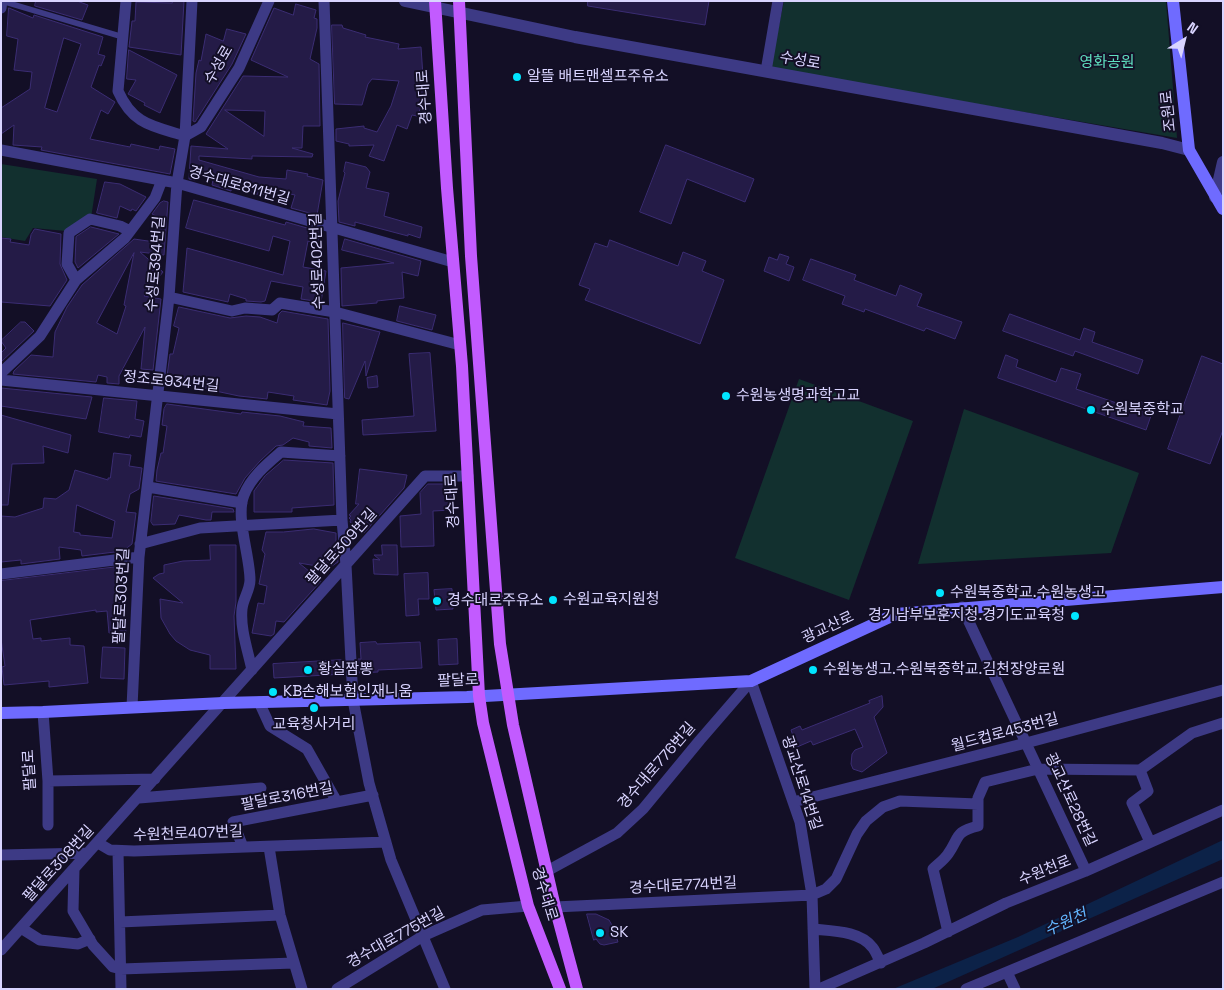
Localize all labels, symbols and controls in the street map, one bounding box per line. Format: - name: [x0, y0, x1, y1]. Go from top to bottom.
- north arrow: [1159, 15, 1209, 65]
- text: N: [1184, 18, 1202, 38]
- street label: 수성로: [201, 43, 237, 87]
- street label: 수성로: [778, 49, 822, 73]
- park label: 영화공원: [1079, 54, 1135, 72]
- place label: 알뜰 배트맨셀프주유소: [527, 68, 669, 86]
- street label: 경수대로: [414, 69, 436, 125]
- marker: 알뜰 배트맨셀프주유소: [511, 71, 523, 83]
- street label: 조원로: [1158, 89, 1180, 133]
- street label: 경수대로811번길: [186, 163, 292, 209]
- street label: 수성로402번길: [307, 212, 329, 310]
- street label: 수성로394번길: [143, 215, 169, 313]
- street label: 정조로934번길: [122, 368, 220, 396]
- place label: 수원농생명과학고교: [736, 387, 860, 405]
- marker: 수원농생명과학고교: [720, 390, 732, 402]
- place label: 수원북중학교: [1101, 401, 1184, 419]
- marker: 수원북중학교: [1085, 404, 1097, 416]
- street label: 경수대로: [443, 473, 463, 529]
- street label: 팔달로309번길: [303, 505, 381, 589]
- street label: 팔달로303번길: [110, 547, 134, 645]
- place label: 수원북중학교.수원농생고: [950, 584, 1106, 602]
- marker: 수원북중학교.수원농생고: [934, 587, 946, 599]
- place label: 수원교육지원청: [563, 591, 660, 609]
- place label: 경수대로주유소: [447, 592, 544, 610]
- marker: 수원교육지원청: [547, 594, 559, 606]
- marker: 경수대로주유소: [431, 595, 443, 607]
- place label: 경기남부보훈지청.경기도교육청: [868, 607, 1065, 625]
- street label: 광교산로: [799, 608, 857, 648]
- marker: 경기남부보훈지청.경기도교육청: [1069, 610, 1081, 622]
- place label: 황실짬뽕: [318, 661, 373, 679]
- place label: 수원농생고.수원북중학교.김천장양로원: [823, 661, 1065, 679]
- marker: 황실짬뽕: [302, 664, 314, 676]
- marker: 수원농생고.수원북중학교.김천장양로원: [807, 664, 819, 676]
- street label: 팔달로: [437, 671, 479, 691]
- place label: KB손해보험인재니움: [283, 683, 412, 701]
- marker: KB손해보험인재니움: [267, 686, 279, 698]
- marker: 교육청사거리: [308, 702, 320, 714]
- street label: 월드컵로453번길: [949, 710, 1061, 756]
- place label: 교육청사거리: [273, 716, 355, 734]
- street label: 경수대로776번길: [615, 719, 699, 813]
- street label: 광교산로14번길: [777, 733, 825, 833]
- street label: 팔달로: [20, 749, 40, 791]
- street label: 광교산로28번길: [1040, 750, 1100, 850]
- street label: 팔달로316번길: [239, 779, 335, 815]
- street label: 팔달로308번길: [20, 822, 98, 906]
- street label: 수원천로407번길: [133, 823, 243, 845]
- street label: 수원천로: [1016, 852, 1074, 890]
- street label: 경수대로: [527, 865, 561, 923]
- street label: 경수대로774번길: [628, 874, 738, 898]
- street label: 경수대로775번길: [344, 904, 448, 972]
- water label: 수원천: [1042, 905, 1090, 941]
- place label: SK: [610, 924, 628, 942]
- marker: SK: [594, 927, 606, 939]

